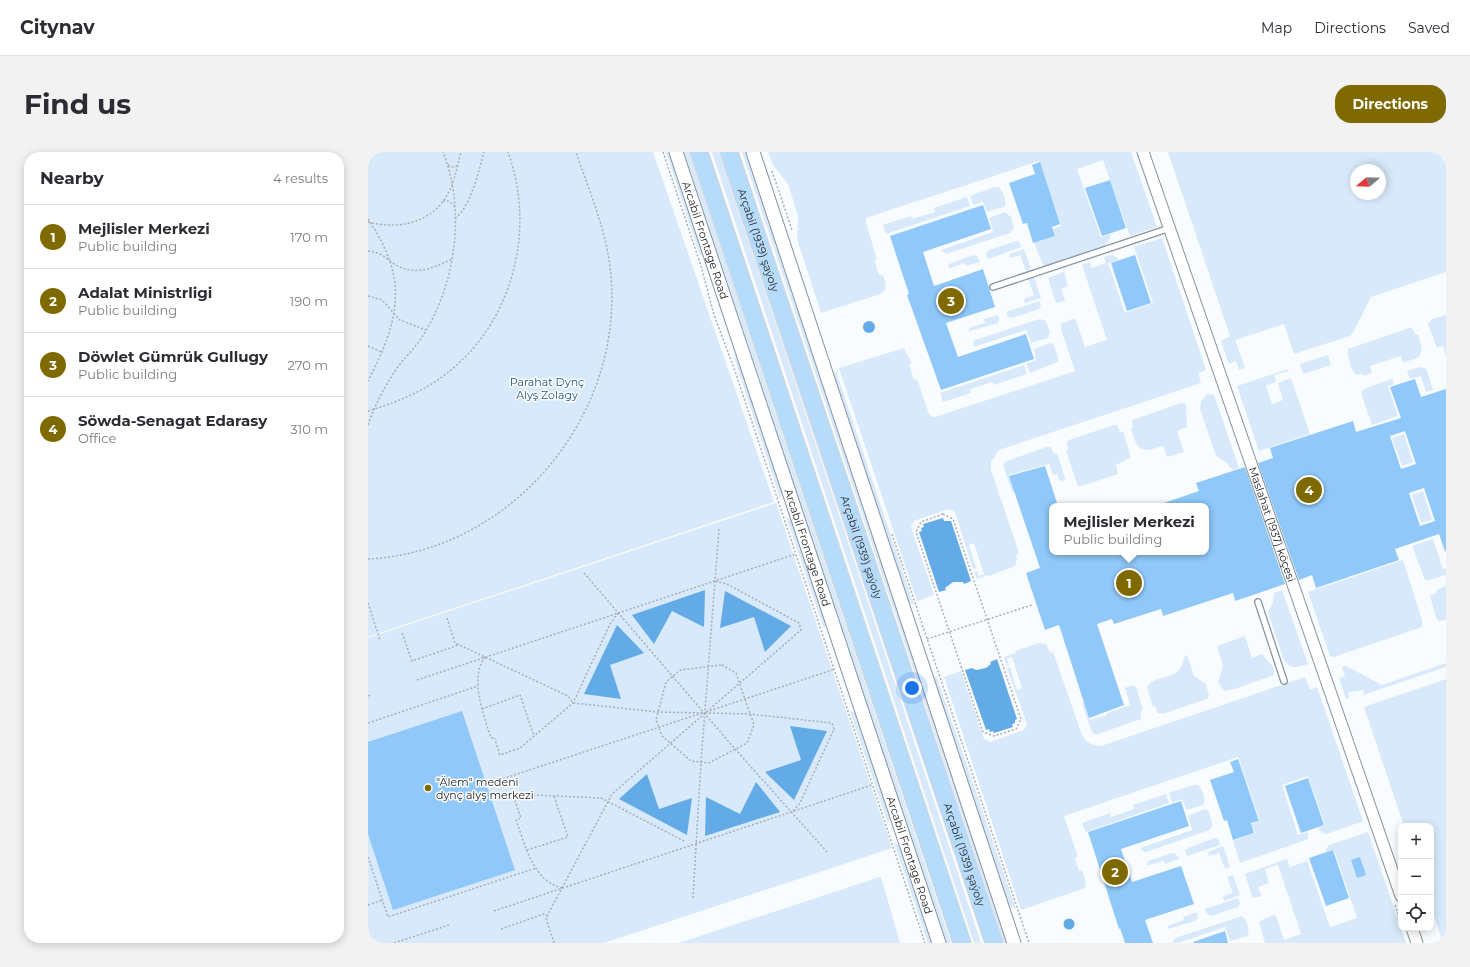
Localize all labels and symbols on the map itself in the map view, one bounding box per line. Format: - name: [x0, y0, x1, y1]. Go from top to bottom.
- north arrow: [1350, 164, 1386, 200]
- street label: Arcabil Frontage Road: [679, 180, 731, 301]
- street label: Arçabil (1939) şaýoly: [735, 187, 782, 294]
- pin: 3: [938, 286, 964, 316]
- park label: Parahat Dynç Alyş Zolagy: [510, 375, 584, 402]
- street label: Maslahat (1937) köçesi: [1246, 465, 1299, 584]
- pin: 4: [1296, 475, 1322, 505]
- street label: Arcabil Frontage Road: [781, 487, 834, 608]
- street label: Arçabil (1939) şaýoly: [838, 494, 885, 601]
- pin: 1: [1116, 568, 1142, 598]
- your location: [902, 678, 922, 698]
- place label: "Älem" medeni dynç alyş merkezi: [436, 775, 534, 802]
- marker: "Älem" medeni dynç alyş merkezi: [423, 783, 433, 793]
- street label: Arcabil Frontage Road: [884, 794, 936, 916]
- street label: Arçabil (1939) şaýoly: [941, 801, 988, 908]
- pin: 2: [1102, 857, 1128, 887]

